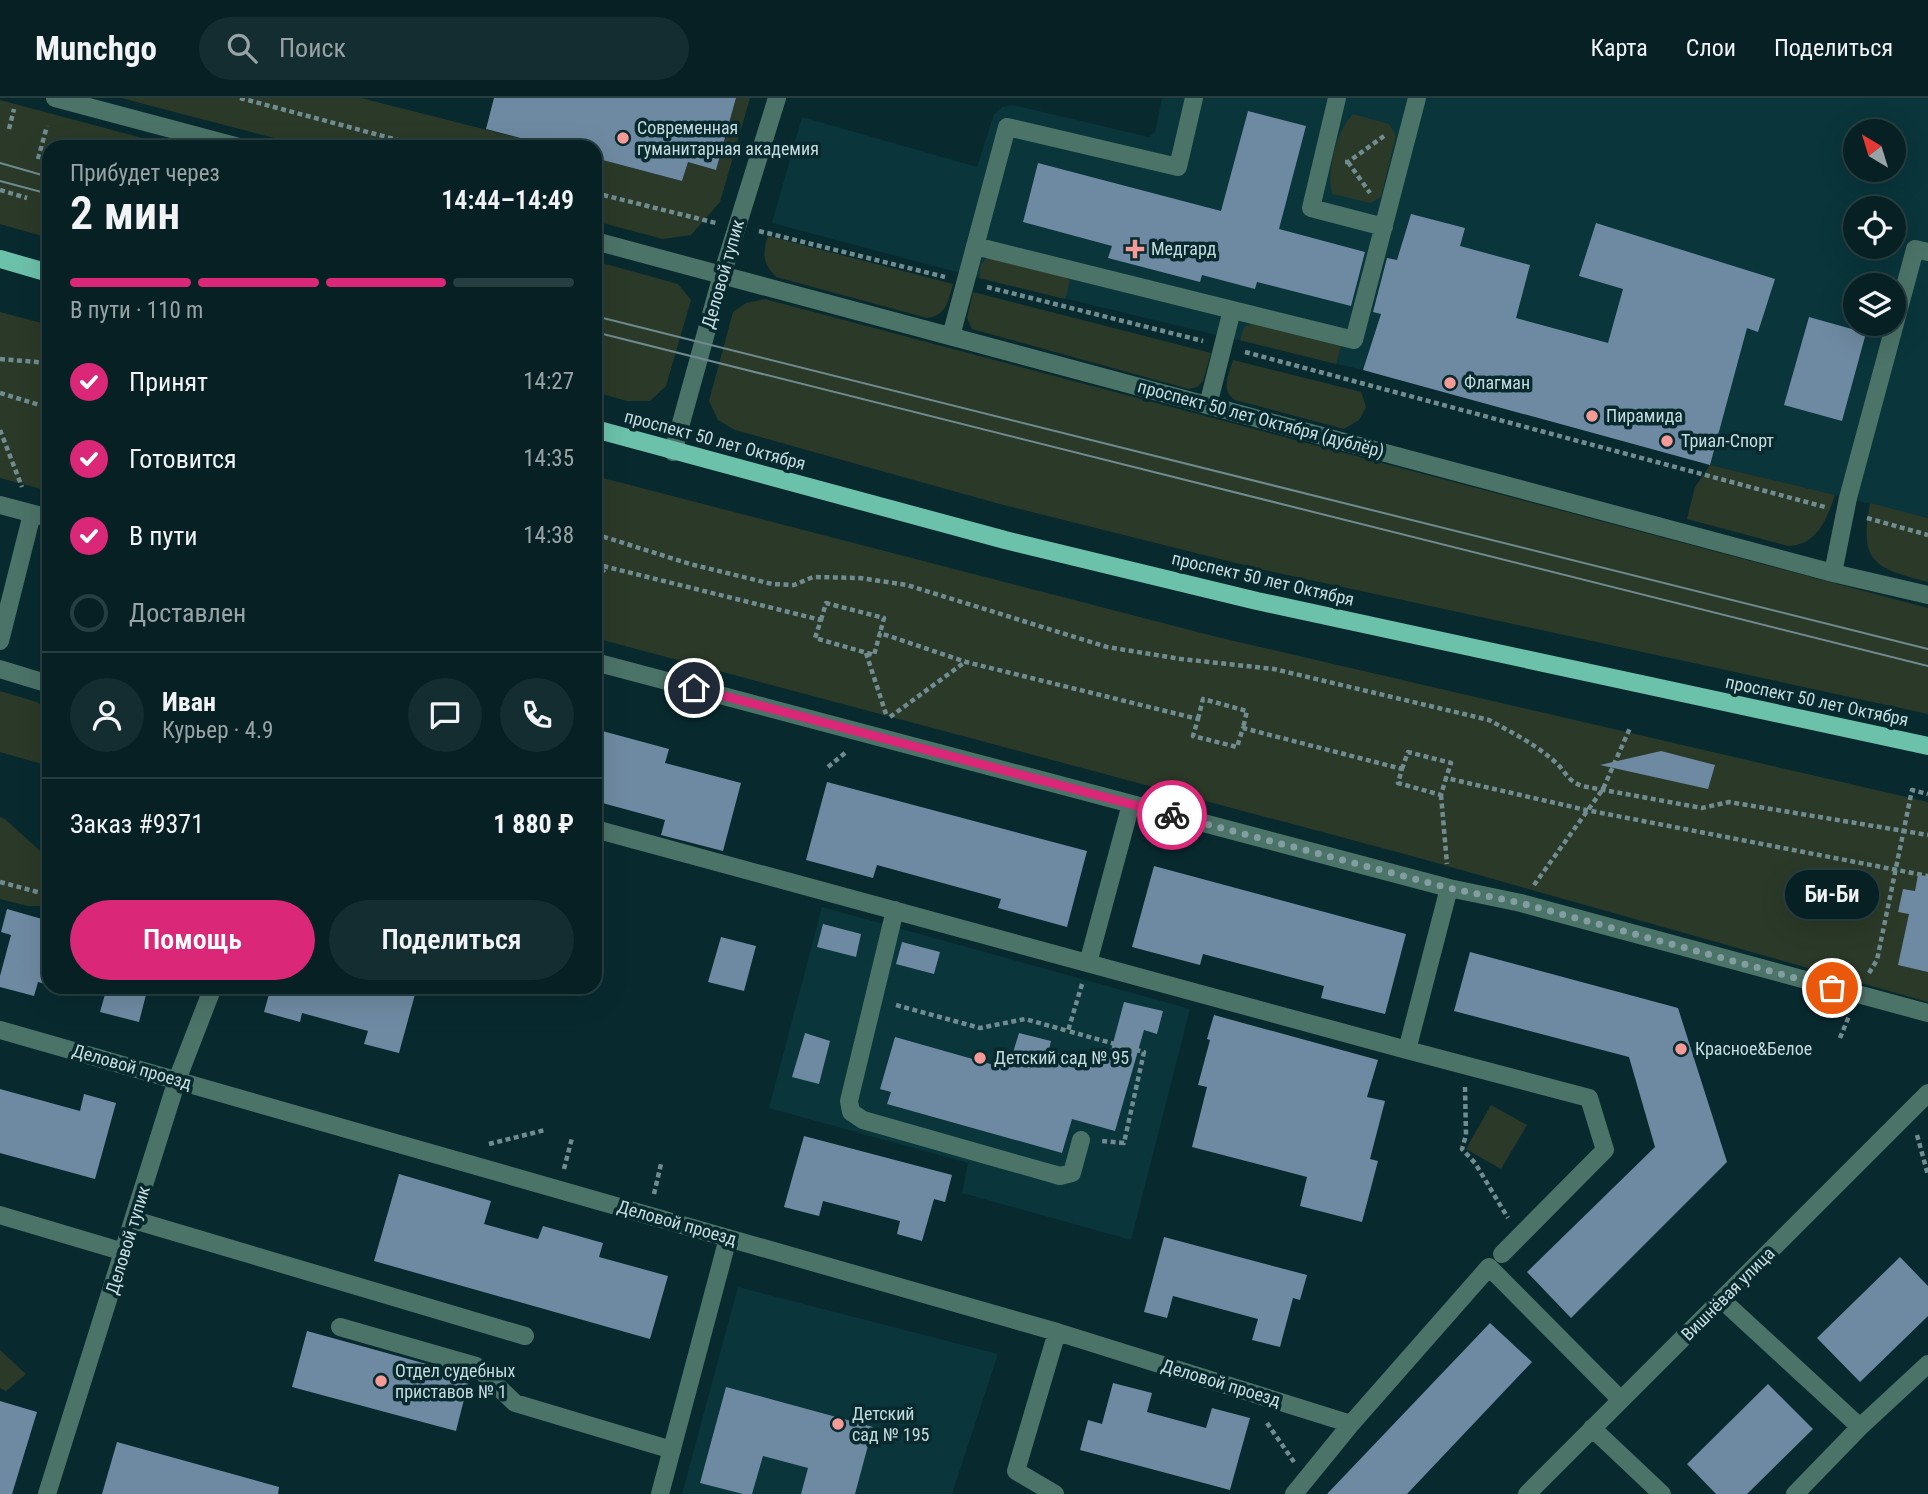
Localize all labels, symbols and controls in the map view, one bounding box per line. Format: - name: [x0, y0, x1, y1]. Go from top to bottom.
- search box: [199, 17, 689, 80]
- text: Munchgo: [35, 29, 157, 68]
- icon: search: [223, 29, 261, 67]
- text: Поиск: [279, 33, 346, 63]
- text: Карта: [1590, 34, 1648, 62]
- text: Слои: [1686, 34, 1736, 62]
- text: Поделиться: [1774, 34, 1893, 62]
- place label: Современная гуманитарная академия: [637, 117, 819, 159]
- north arrow: [1843, 119, 1906, 182]
- map controls: [1843, 119, 1906, 336]
- marker: Современная гуманитарная академия: [615, 130, 631, 146]
- text: Прибудет через: [70, 160, 220, 187]
- text: 14:44–14:49: [441, 185, 574, 215]
- text: 2 мин: [70, 186, 180, 240]
- button: locate: [1843, 196, 1906, 259]
- street label: Деловой тупик: [697, 217, 748, 331]
- place label: Медгард: [1151, 238, 1217, 259]
- marker: Медгард: [1125, 239, 1145, 259]
- button: layers: [1843, 273, 1906, 336]
- text: В пути · 110 m: [70, 297, 203, 324]
- icon: check: [70, 363, 108, 401]
- text: Принят: [129, 367, 208, 397]
- text: 14:27: [523, 368, 574, 395]
- place label: Флагман: [1464, 372, 1530, 393]
- street label: проспект 50 лет Октября (дублёр): [1135, 375, 1387, 463]
- marker: Флагман: [1442, 375, 1458, 391]
- street label: проспект 50 лет Октября: [622, 405, 808, 474]
- place label: Пирамида: [1606, 405, 1683, 426]
- marker: Пирамида: [1584, 408, 1600, 424]
- place label: Триал-Спорт: [1681, 430, 1774, 451]
- marker: Триал-Спорт: [1659, 433, 1675, 449]
- icon: check: [70, 440, 108, 478]
- text: Готовится: [129, 444, 237, 474]
- text: 14:35: [523, 445, 574, 472]
- icon: check: [70, 517, 108, 555]
- text: В пути: [129, 521, 198, 551]
- text: 14:38: [523, 522, 574, 549]
- street label: проспект 50 лет Октября: [1170, 547, 1356, 610]
- text: Доставлен: [129, 598, 246, 628]
- pin: [664, 658, 724, 718]
- icon: home: [675, 669, 713, 707]
- street label: проспект 50 лет Октября: [1724, 671, 1911, 730]
- button: person: [70, 678, 144, 752]
- button: chat: [408, 678, 482, 752]
- button: phone: [500, 678, 574, 752]
- text: Иван: [162, 687, 216, 717]
- text: Курьер · 4.9: [162, 717, 273, 744]
- courier: [1137, 780, 1207, 850]
- icon: bike: [1153, 796, 1191, 834]
- text: Заказ #9371: [70, 809, 204, 839]
- text: 1 880 ₽: [493, 809, 574, 839]
- callout: Би-Би: [1785, 869, 1879, 918]
- text: Би-Би: [1804, 881, 1860, 908]
- button: Помощь: [70, 900, 315, 980]
- button: Поделиться: [329, 900, 574, 980]
- pin: [1802, 958, 1862, 1018]
- icon: bag: [1813, 969, 1851, 1007]
- place label: Красное&Белое: [1695, 1038, 1812, 1059]
- street label: Деловой проезд: [70, 1039, 195, 1094]
- marker: Красное&Белое: [1673, 1041, 1689, 1057]
- place label: Детский сад № 95: [994, 1047, 1129, 1068]
- marker: Детский сад № 95: [972, 1050, 988, 1066]
- street label: Деловой тупик: [101, 1183, 154, 1297]
- street label: Деловой проезд: [615, 1195, 740, 1250]
- street label: Вишнёвая улица: [1677, 1243, 1779, 1345]
- street label: Деловой проезд: [1159, 1354, 1283, 1411]
- place label: Отдел судебных приставов № 1: [395, 1360, 516, 1402]
- marker: Отдел судебных приставов № 1: [373, 1373, 389, 1389]
- place label: Детский сад № 195: [852, 1403, 930, 1445]
- marker: Детский сад № 195: [830, 1416, 846, 1432]

